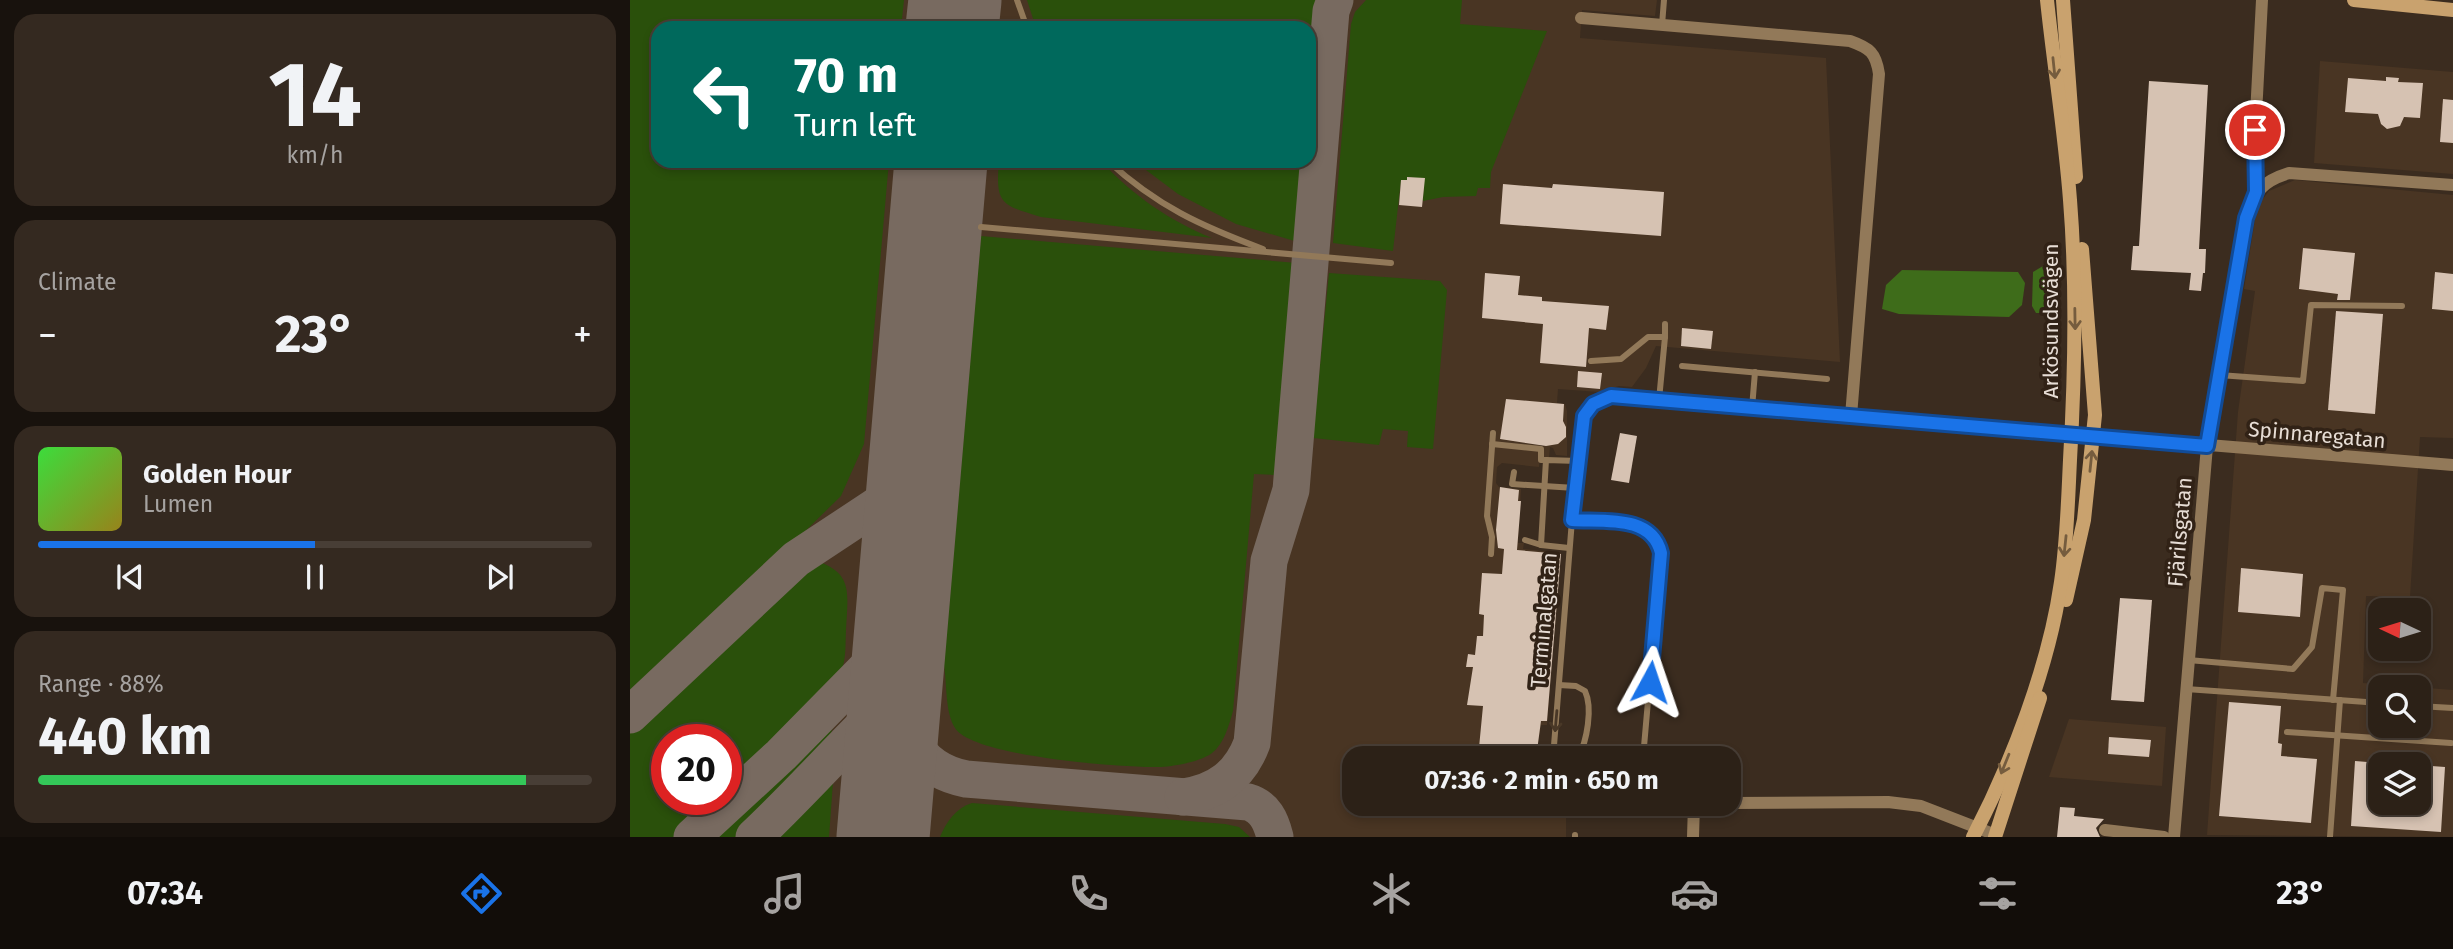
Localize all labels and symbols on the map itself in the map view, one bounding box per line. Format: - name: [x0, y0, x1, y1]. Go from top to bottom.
- one-way arrow: [2048, 56, 2061, 79]
- pin: [2225, 100, 2285, 160]
- street label: Arkösundsvägen: [2038, 244, 2064, 398]
- one-way arrow: [2068, 307, 2081, 330]
- street label: Spinnaregatan: [2247, 416, 2387, 454]
- one-way arrow: [2084, 450, 2097, 473]
- street label: Fjärilsgatan: [2162, 476, 2198, 588]
- one-way arrow: [2058, 534, 2071, 557]
- street label: Terminalgatan: [1525, 551, 1563, 689]
- north arrow: [2368, 598, 2431, 662]
- position arrow: [1613, 645, 1687, 719]
- one-way arrow: [1549, 709, 1562, 732]
- speed limit sign: 20: [651, 724, 742, 815]
- one-way arrow: [1998, 753, 2011, 775]

